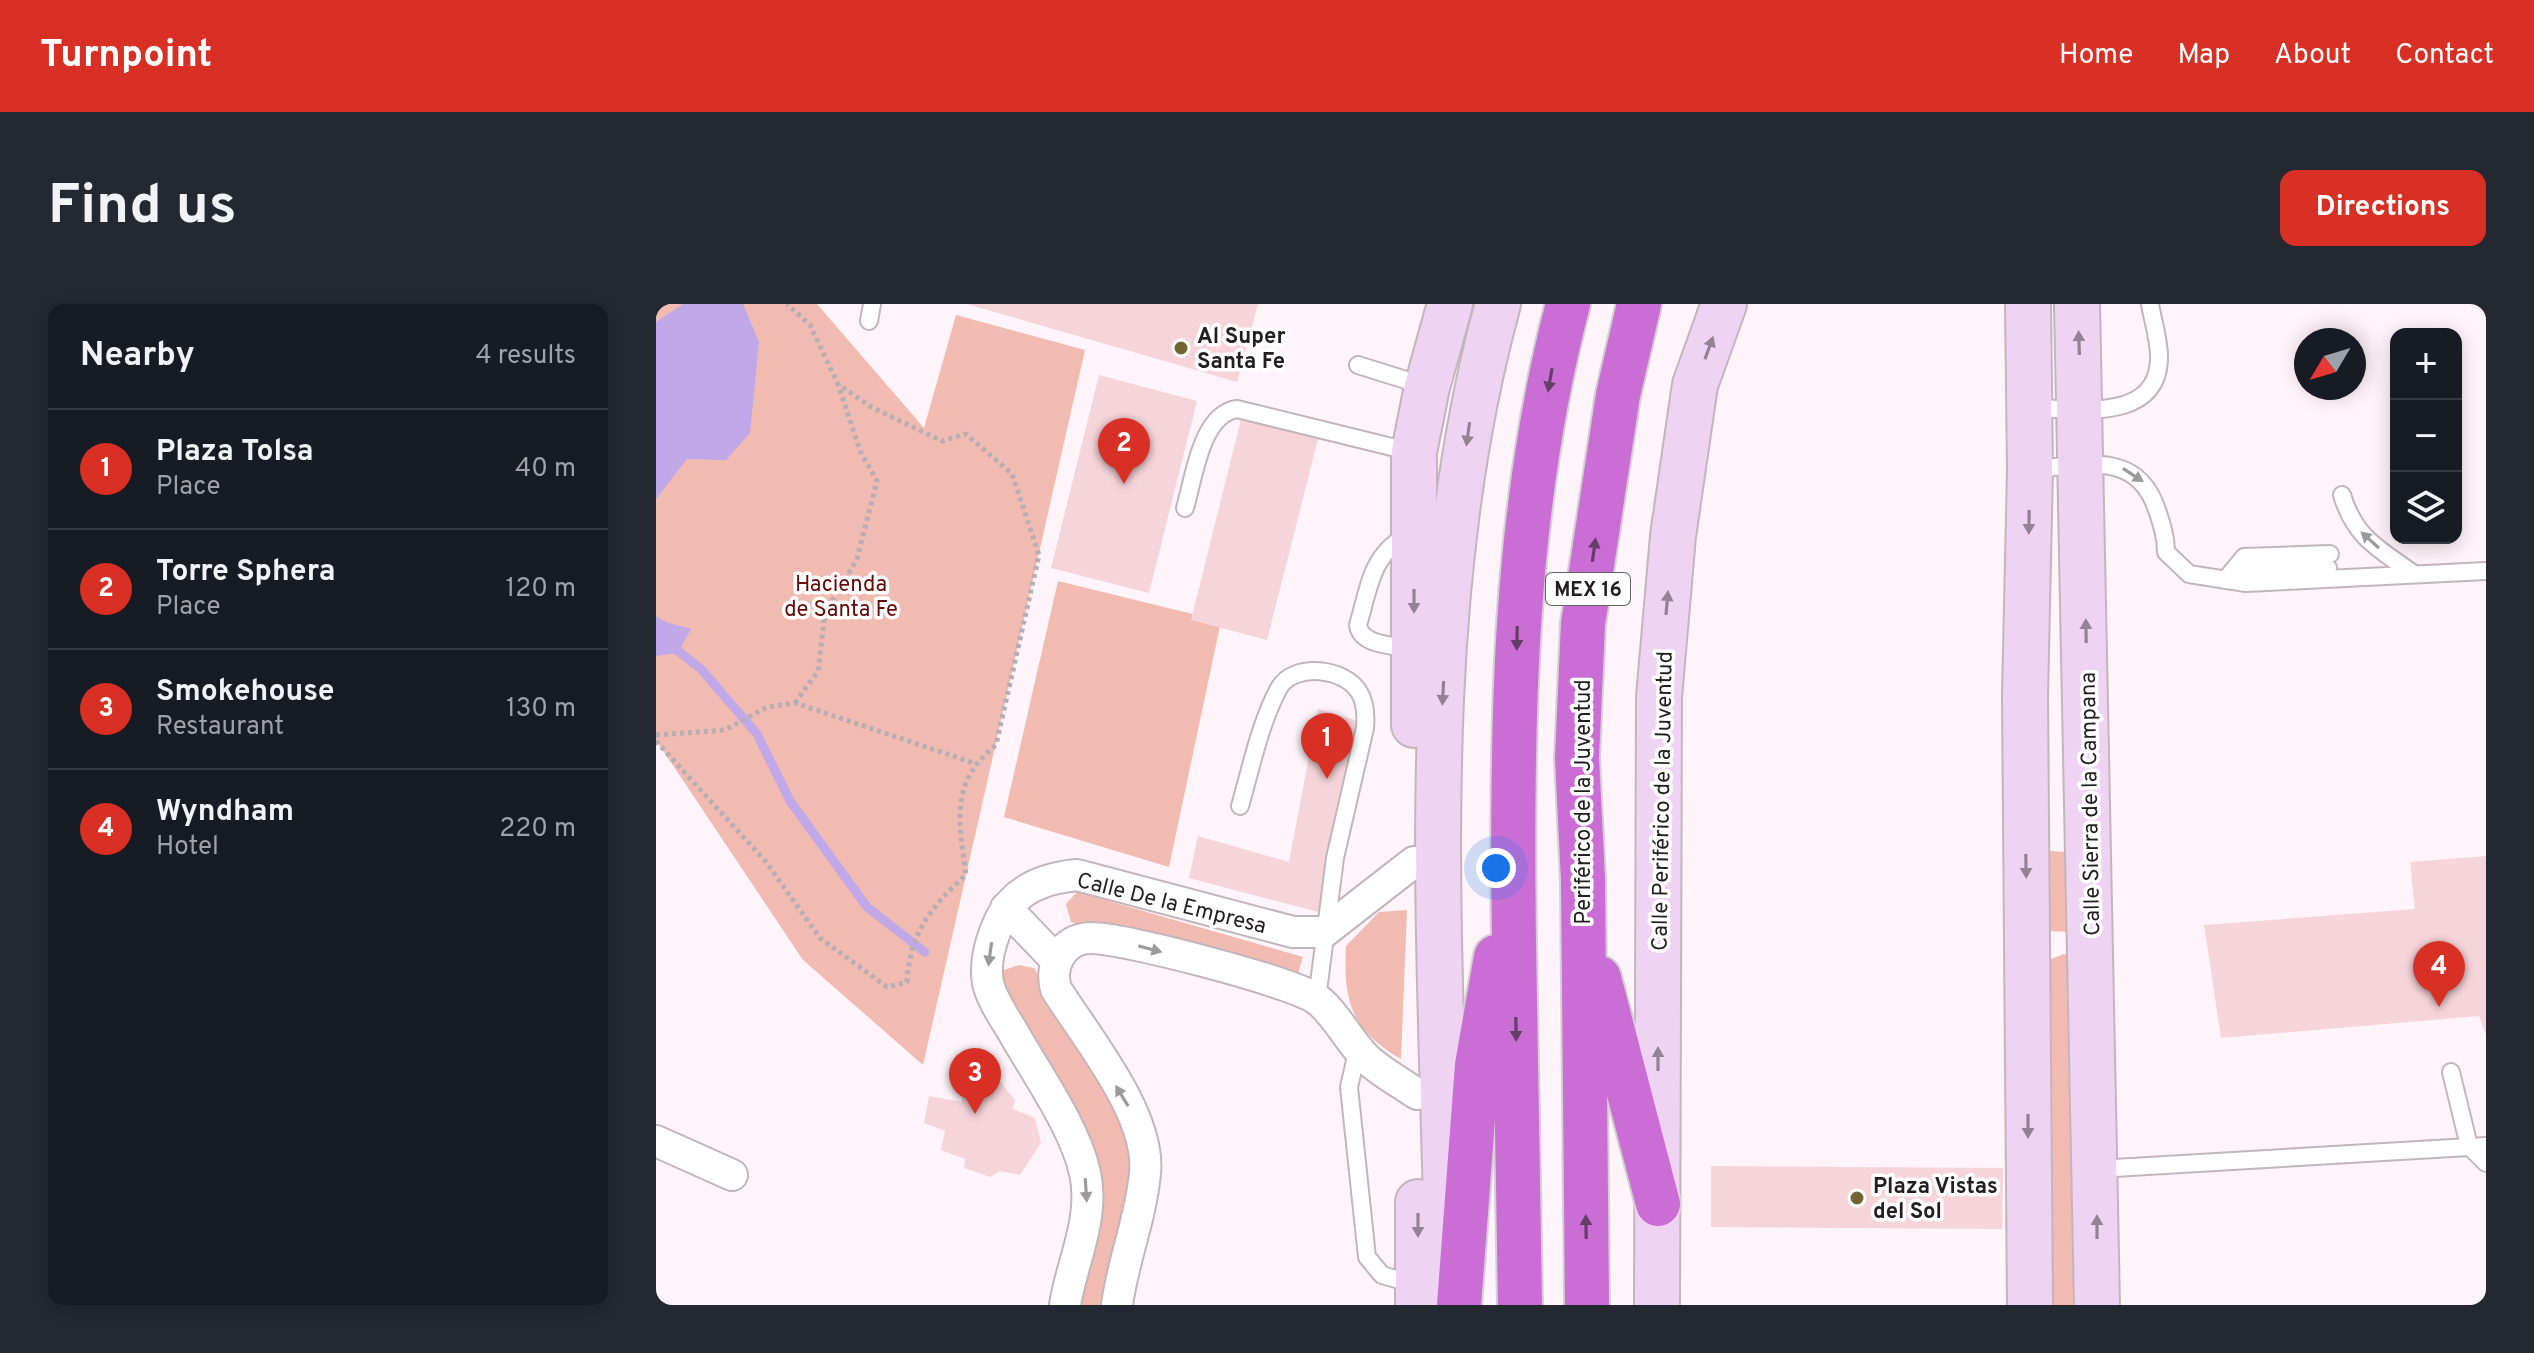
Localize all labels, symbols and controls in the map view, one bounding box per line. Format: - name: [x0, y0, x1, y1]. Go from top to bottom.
- text: Turnpoint: [40, 32, 212, 81]
- text: Home: [2059, 38, 2133, 74]
- text: Map: [2177, 38, 2230, 74]
- text: About: [2274, 38, 2351, 74]
- text: Contact: [2395, 38, 2494, 74]
- button: Directions: [2280, 170, 2486, 246]
- text: Find us: [48, 173, 237, 243]
- place label: Al Super Santa Fe: [1197, 324, 1286, 376]
- north arrow: [2294, 328, 2366, 400]
- map controls: [2390, 328, 2462, 544]
- button: +: [2390, 328, 2462, 400]
- one-way arrow: [2072, 330, 2085, 355]
- text: Nearby: [80, 335, 195, 378]
- one-way arrow: [1703, 335, 1715, 359]
- marker: Al Super Santa Fe: [1172, 339, 1190, 357]
- text: 4 results: [475, 340, 576, 373]
- one-way arrow: [1544, 368, 1556, 393]
- button: −: [2390, 400, 2462, 472]
- pin: 2: [1098, 418, 1150, 484]
- one-way arrow: [1461, 422, 1474, 447]
- text: Plaza Tolsa: [156, 434, 314, 471]
- text: 1: [101, 453, 111, 486]
- text: 40 m: [515, 453, 576, 486]
- one-way arrow: [2123, 468, 2144, 483]
- text: Place: [156, 471, 220, 504]
- button: layers: [2390, 472, 2462, 544]
- one-way arrow: [2023, 510, 2035, 535]
- one-way arrow: [2361, 532, 2380, 550]
- one-way arrow: [1588, 537, 1601, 562]
- text: Torre Sphera: [156, 554, 336, 591]
- park label: Hacienda de Santa Fe: [784, 572, 898, 624]
- text: 2: [98, 573, 114, 606]
- text: 120 m: [506, 573, 576, 606]
- road number: MEX 16: [1546, 573, 1630, 605]
- one-way arrow: [1408, 589, 1420, 614]
- one-way arrow: [1661, 590, 1674, 615]
- text: Place: [156, 591, 220, 624]
- one-way arrow: [2079, 618, 2092, 643]
- one-way arrow: [1510, 626, 1523, 651]
- street label: Calle Periférico de la Juventud: [1647, 651, 1680, 951]
- street label: Calle Sierra de la Campana: [2076, 672, 2107, 936]
- text: Smokehouse: [156, 674, 334, 711]
- street label: Periférico de la Juventud: [1571, 679, 1598, 925]
- one-way arrow: [1436, 681, 1449, 706]
- text: 3: [98, 693, 114, 726]
- text: 130 m: [506, 693, 576, 726]
- text: Restaurant: [156, 711, 284, 744]
- pin: 1: [1301, 713, 1353, 779]
- text: Wyndham: [156, 794, 294, 831]
- text: 4: [98, 813, 114, 846]
- text: 220 m: [499, 813, 576, 846]
- text: Hotel: [156, 831, 219, 864]
- your location: [1476, 848, 1516, 888]
- one-way arrow: [2020, 854, 2032, 879]
- street label: Calle De la Empresa: [1074, 868, 1269, 941]
- pin: 4: [2413, 941, 2465, 1007]
- one-way arrow: [983, 942, 996, 967]
- one-way arrow: [1139, 943, 1163, 956]
- one-way arrow: [1510, 1017, 1522, 1042]
- one-way arrow: [1652, 1046, 1664, 1071]
- pin: 3: [949, 1048, 1001, 1114]
- one-way arrow: [1115, 1084, 1130, 1107]
- one-way arrow: [2022, 1114, 2035, 1139]
- place label: Plaza Vistas del Sol: [1873, 1174, 1998, 1226]
- one-way arrow: [1080, 1178, 1093, 1203]
- marker: Plaza Vistas del Sol: [1848, 1189, 1866, 1207]
- one-way arrow: [1412, 1213, 1424, 1238]
- one-way arrow: [1580, 1214, 1592, 1239]
- one-way arrow: [2091, 1214, 2103, 1239]

